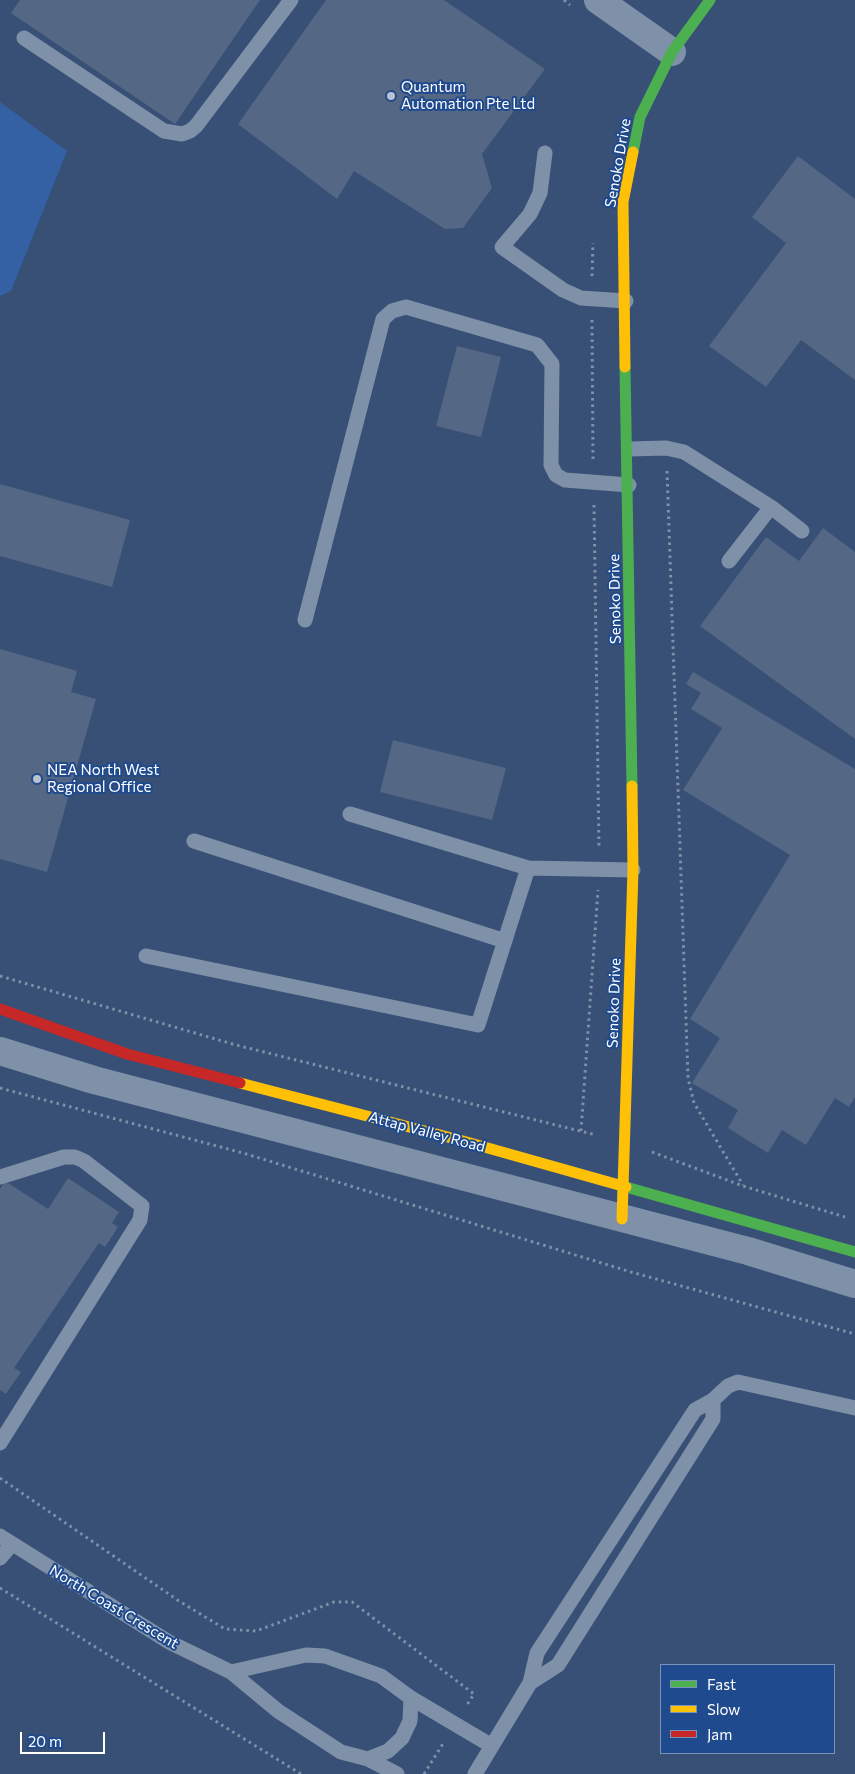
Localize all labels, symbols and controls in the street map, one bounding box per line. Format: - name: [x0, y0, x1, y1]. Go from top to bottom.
- place label: Quantum Automation Pte Ltd: [401, 78, 535, 113]
- marker: Quantum Automation Pte Ltd: [385, 90, 397, 102]
- street label: Senoko Drive: [601, 117, 635, 209]
- street label: Senoko Drive: [605, 554, 625, 644]
- place label: NEA North West Regional Office: [47, 761, 159, 796]
- marker: NEA North West Regional Office: [31, 773, 43, 785]
- street label: Senoko Drive: [603, 958, 625, 1048]
- street label: Attap Valley Road: [367, 1108, 487, 1156]
- street label: North Coast Crescent: [46, 1561, 182, 1653]
- legend: [660, 1664, 835, 1754]
- text: Fast: [707, 1675, 736, 1693]
- text: Slow: [707, 1700, 740, 1718]
- scale bar: [22, 1722, 108, 1754]
- text: Jam: [707, 1725, 732, 1743]
- text: 20 m: [28, 1732, 62, 1750]

